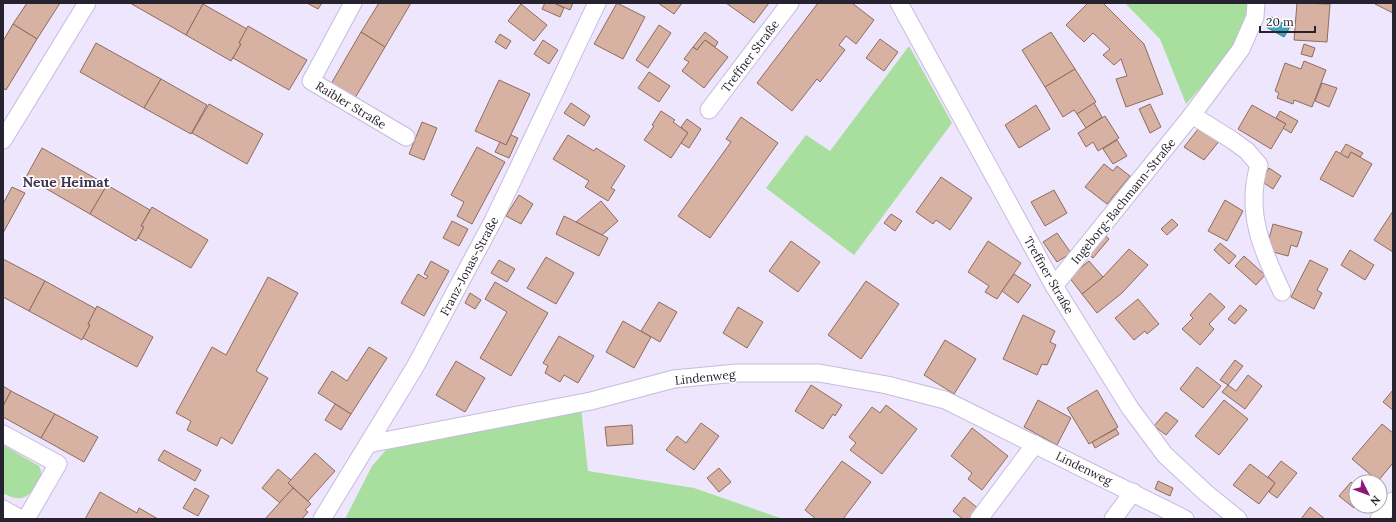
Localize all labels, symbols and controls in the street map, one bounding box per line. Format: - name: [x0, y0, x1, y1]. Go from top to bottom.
- scale bar: [1260, 8, 1315, 34]
- text: 20 m: [1266, 14, 1294, 29]
- street label: Treffner Straße: [718, 16, 782, 95]
- street label: Raibler Straße: [313, 78, 389, 132]
- street label: Ingeborg-Bachmann-Straße: [1068, 135, 1179, 267]
- district label: Neue Heimat: [23, 173, 110, 191]
- street label: Franz-Jonas-Straße: [437, 213, 502, 318]
- street label: Treffner Straße: [1021, 234, 1077, 317]
- street label: Lindenweg: [674, 366, 736, 388]
- street label: Lindenweg: [1053, 448, 1115, 488]
- north arrow: [1348, 474, 1388, 514]
- text: N: [1367, 493, 1383, 509]

